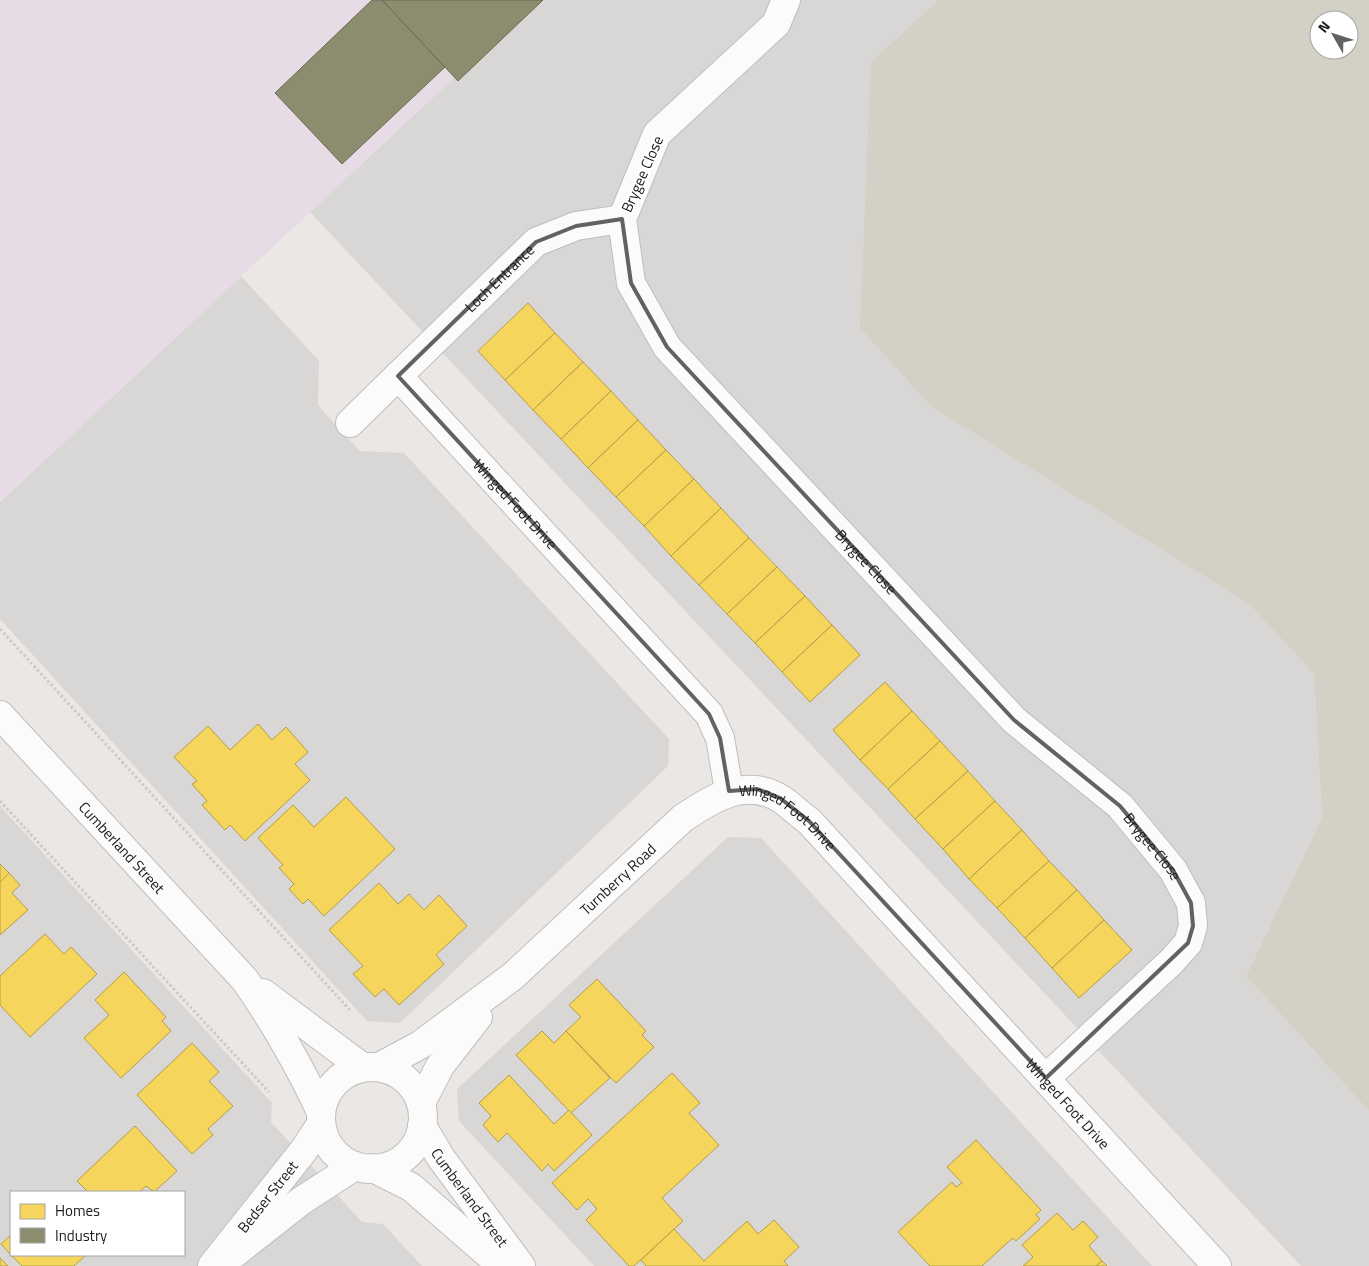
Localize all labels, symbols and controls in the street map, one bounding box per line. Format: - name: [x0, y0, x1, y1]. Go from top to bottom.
- north arrow: [1309, 10, 1359, 60]
- text: N: [1312, 16, 1335, 37]
- street label: Brygee Close: [615, 132, 669, 216]
- street label: Loch Entrance: [459, 238, 539, 317]
- street label: Winged Foot Drive: [468, 453, 563, 554]
- street label: Brygee Close: [830, 524, 903, 599]
- street label: Winged Foot Drive: [738, 778, 842, 856]
- street label: Cumberland Street: [74, 796, 171, 899]
- street label: Brygee Close: [1118, 807, 1188, 884]
- street label: Turnberry Road: [574, 838, 661, 920]
- street label: Winged Foot Drive: [1020, 1053, 1116, 1154]
- street label: Cumberland Street: [426, 1143, 515, 1252]
- street label: Bedser Street: [231, 1155, 304, 1237]
- legend: [10, 1191, 185, 1256]
- text: Homes: [55, 1199, 100, 1222]
- text: Industry: [55, 1224, 107, 1247]

